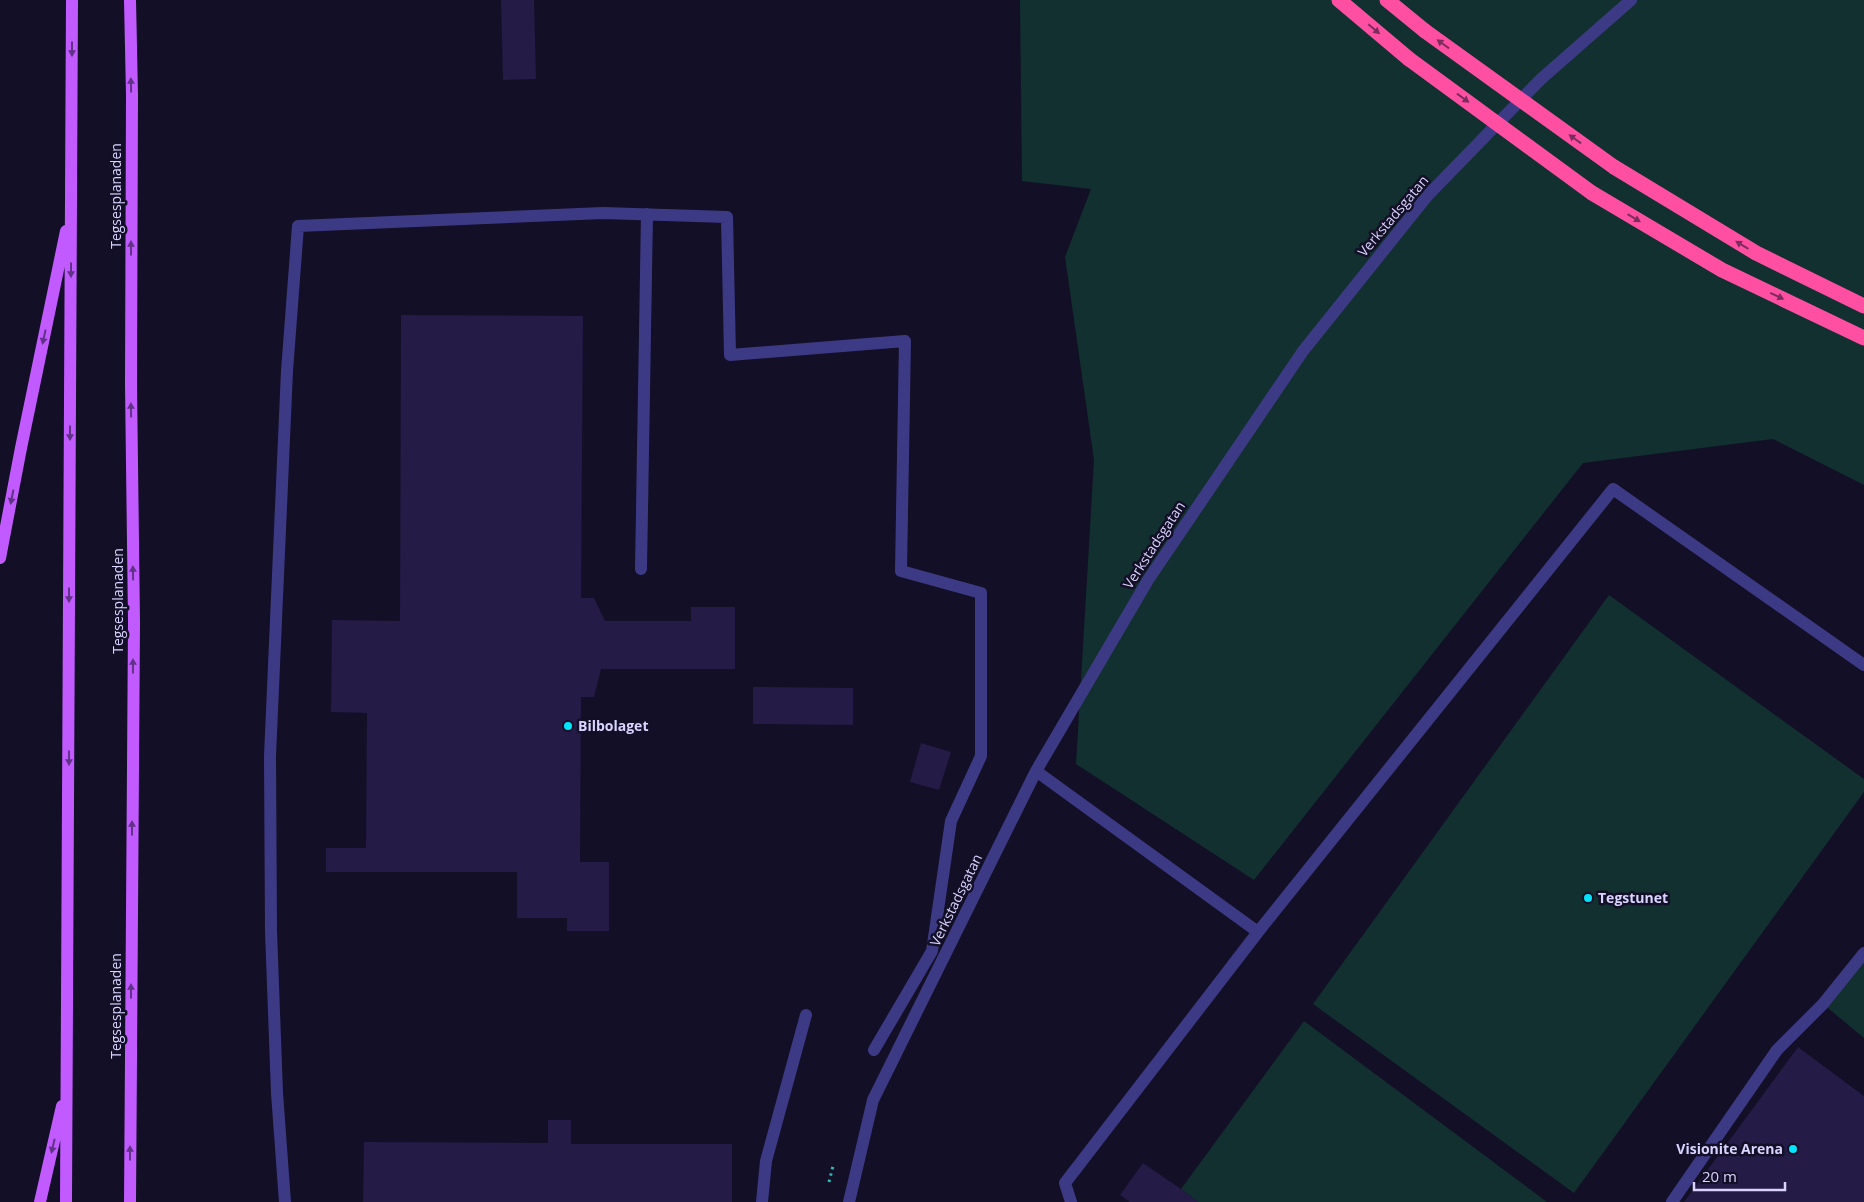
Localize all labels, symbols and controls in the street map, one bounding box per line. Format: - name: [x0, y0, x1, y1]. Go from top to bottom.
- one-way arrow: [1367, 24, 1380, 35]
- one-way arrow: [1437, 38, 1450, 49]
- one-way arrow: [68, 41, 76, 57]
- one-way arrow: [127, 77, 135, 93]
- one-way arrow: [1456, 93, 1469, 103]
- one-way arrow: [1568, 134, 1582, 144]
- street label: Tegsesplanaden: [106, 143, 125, 249]
- street label: Verkstadsgatan: [1353, 171, 1432, 260]
- one-way arrow: [1628, 214, 1641, 223]
- one-way arrow: [127, 240, 135, 256]
- one-way arrow: [1736, 240, 1749, 249]
- one-way arrow: [67, 262, 75, 278]
- one-way arrow: [1770, 292, 1784, 300]
- one-way arrow: [39, 330, 47, 346]
- one-way arrow: [127, 402, 135, 418]
- one-way arrow: [66, 425, 74, 441]
- one-way arrow: [7, 489, 15, 505]
- street label: Verkstadsgatan: [1118, 497, 1189, 592]
- street label: Tegsesplanaden: [108, 548, 127, 654]
- one-way arrow: [129, 565, 137, 581]
- one-way arrow: [65, 587, 73, 603]
- one-way arrow: [130, 658, 138, 674]
- place label: Bilbolaget: [578, 716, 648, 735]
- marker: Bilbolaget: [562, 720, 574, 732]
- one-way arrow: [65, 750, 73, 766]
- one-way arrow: [128, 820, 136, 836]
- street label: Verkstadsgatan: [925, 850, 986, 949]
- place label: Tegstunet: [1598, 888, 1668, 907]
- marker: Tegstunet: [1582, 892, 1594, 904]
- street label: Tegsesplanaden: [106, 953, 125, 1059]
- one-way arrow: [127, 983, 135, 999]
- one-way arrow: [49, 1138, 57, 1153]
- place label: Visionite Arena: [1676, 1139, 1783, 1158]
- marker: Visionite Arena: [1787, 1143, 1799, 1155]
- one-way arrow: [127, 1145, 135, 1161]
- scale bar: [1694, 1160, 1785, 1192]
- text: 20 m: [1702, 1166, 1737, 1186]

